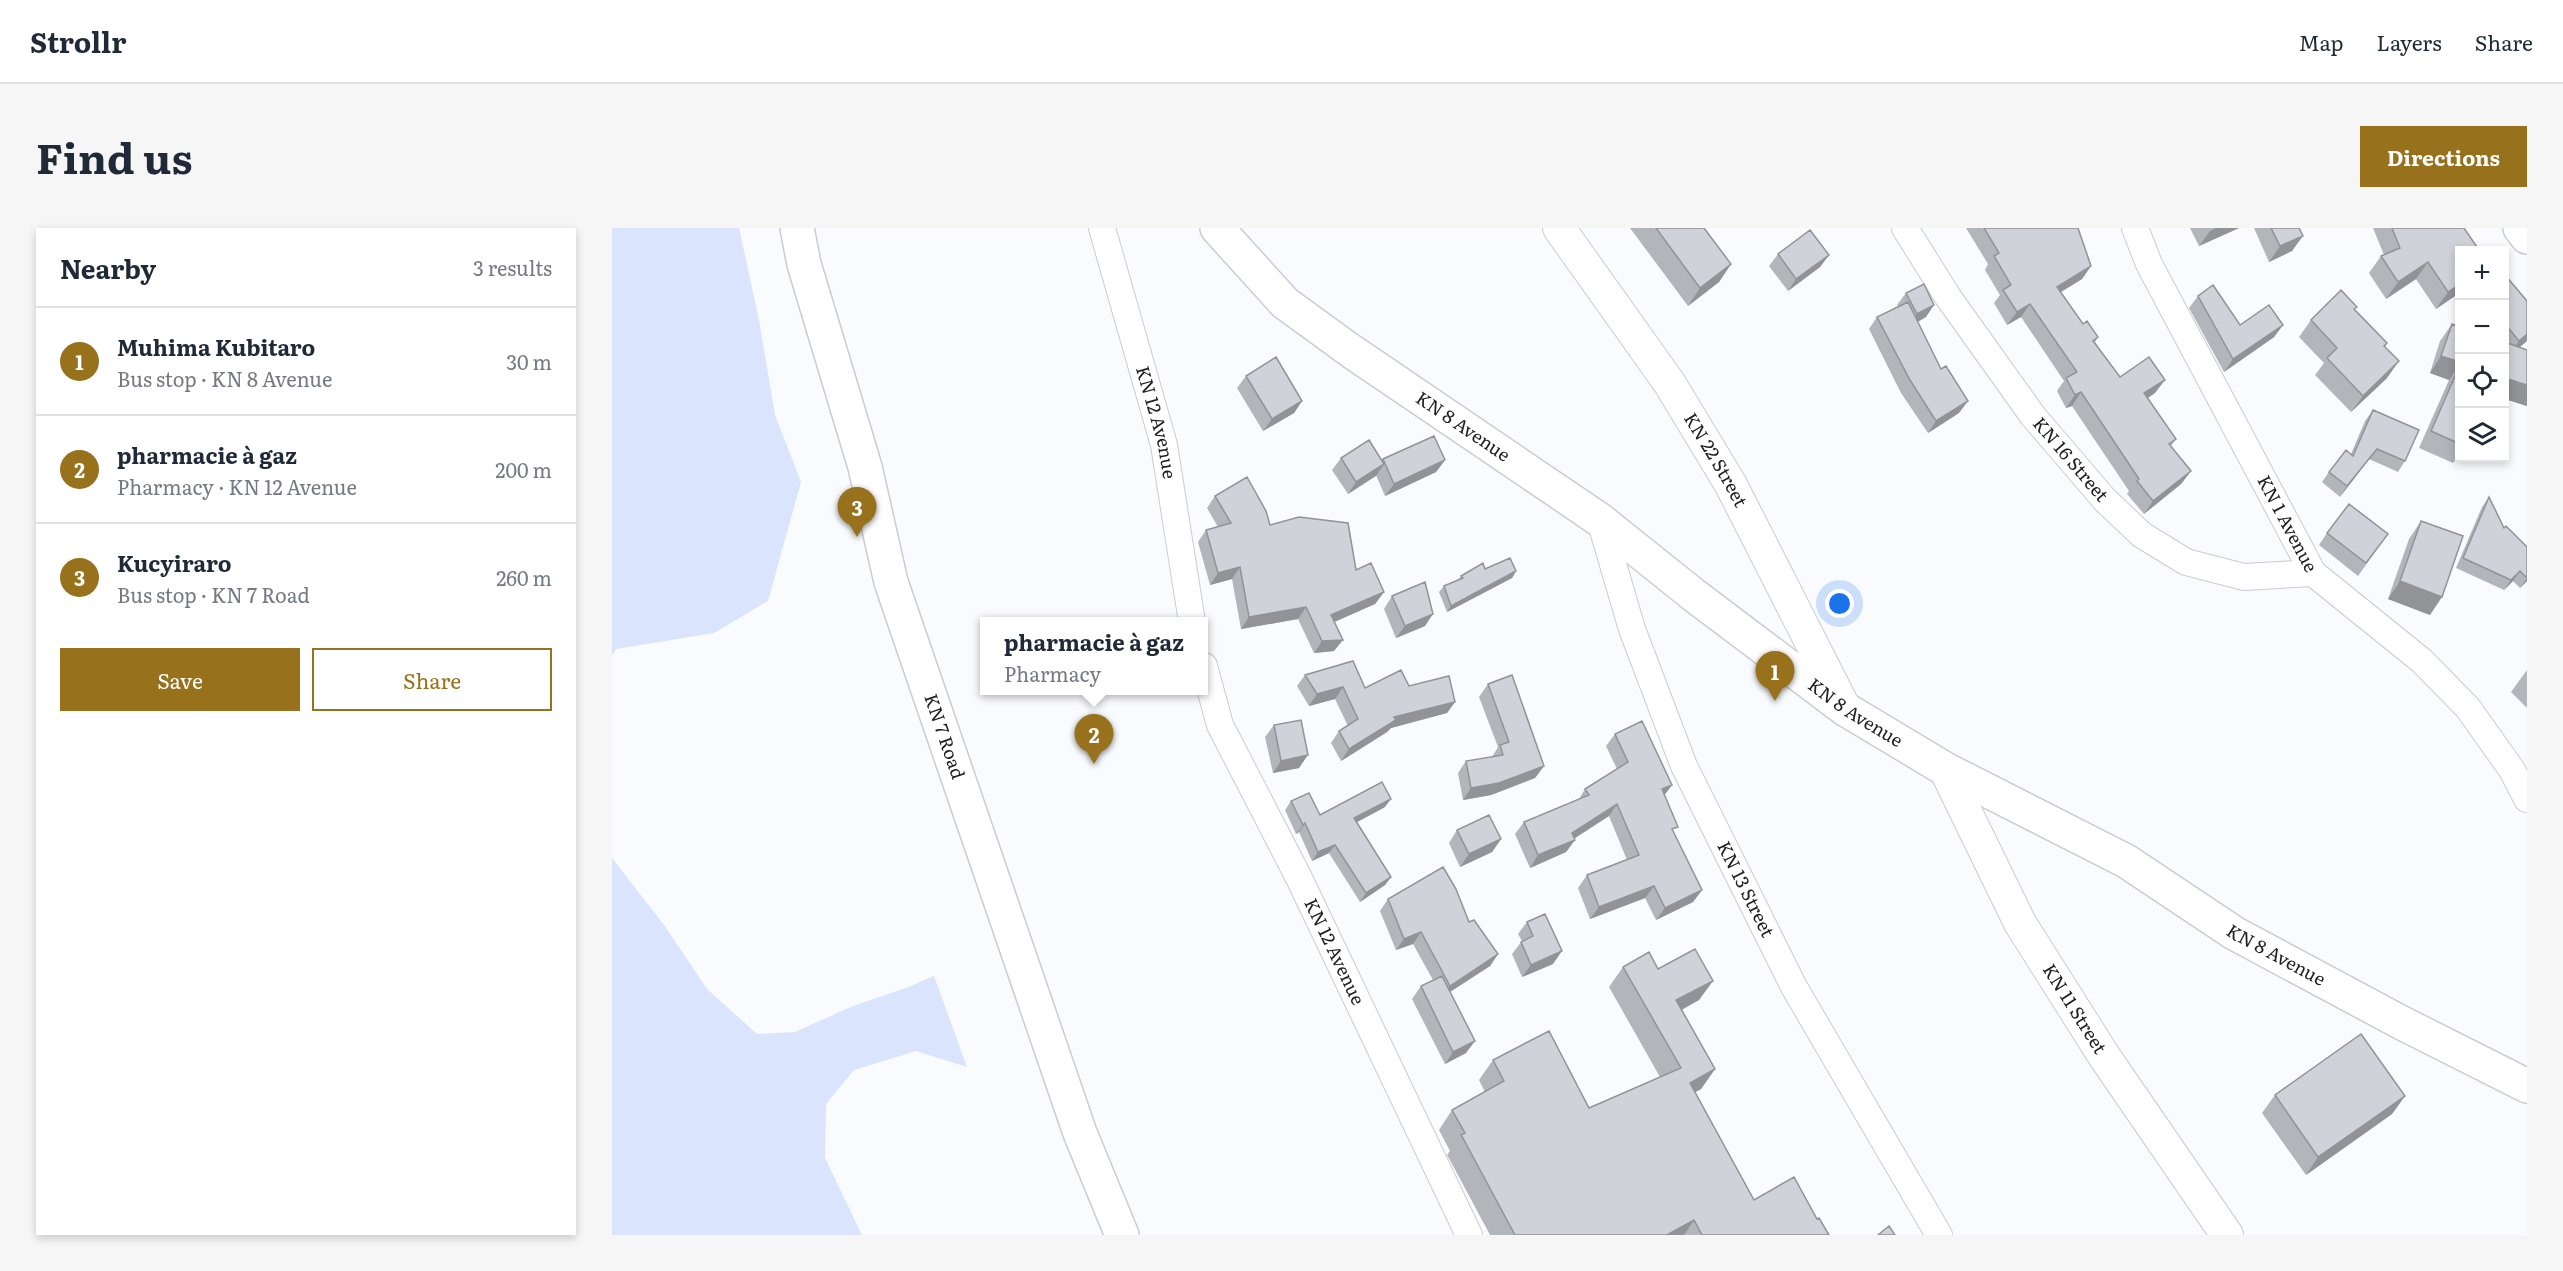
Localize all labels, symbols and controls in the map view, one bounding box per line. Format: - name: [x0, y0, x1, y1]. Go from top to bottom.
- text: Strollr: [30, 20, 126, 62]
- text: Map: [2299, 26, 2344, 57]
- text: Layers: [2377, 26, 2442, 57]
- text: Share: [2475, 26, 2533, 57]
- text: Find us: [36, 125, 193, 187]
- button: Directions: [2360, 126, 2527, 187]
- map controls: [2455, 246, 2509, 462]
- button: +: [2455, 246, 2509, 300]
- text: Nearby: [60, 248, 156, 287]
- text: 3 results: [473, 252, 552, 282]
- button: −: [2455, 300, 2509, 354]
- text: Muhima Kubitaro: [117, 330, 315, 363]
- text: 1: [75, 346, 84, 376]
- text: 30 m: [506, 346, 552, 376]
- button: locate: [2455, 354, 2509, 408]
- text: Bus stop · KN 8 Avenue: [117, 363, 332, 393]
- street label: KN 12 Avenue: [1130, 363, 1184, 481]
- street label: KN 8 Avenue: [1411, 384, 1516, 467]
- street label: KN 22 Street: [1678, 407, 1755, 512]
- button: layers: [2455, 408, 2509, 462]
- street label: KN 16 Street: [2027, 410, 2116, 508]
- text: pharmacie à gaz: [117, 438, 297, 471]
- text: 2: [74, 454, 85, 484]
- text: 200 m: [495, 454, 552, 484]
- street label: KN 1 Avenue: [2251, 470, 2325, 577]
- text: Pharmacy · KN 12 Avenue: [117, 471, 357, 501]
- pin: 3: [838, 488, 876, 537]
- text: Kucyiraro: [117, 546, 231, 579]
- text: 3: [74, 562, 85, 592]
- text: 260 m: [496, 562, 552, 592]
- text: Bus stop · KN 7 Road: [117, 579, 310, 609]
- your location: [1825, 589, 1854, 618]
- popup: [980, 617, 1208, 695]
- text: pharmacie à gaz: [1004, 625, 1184, 658]
- button: Save: [60, 648, 300, 711]
- button: Share: [312, 648, 552, 711]
- pin: 1: [1756, 652, 1794, 701]
- text: Pharmacy: [1004, 658, 1101, 688]
- street label: KN 8 Avenue: [1803, 671, 1909, 753]
- street label: KN 7 Road: [918, 690, 973, 782]
- pin: 2: [1074, 714, 1114, 764]
- street label: KN 13 Street: [1711, 836, 1782, 942]
- street label: KN 12 Avenue: [1298, 893, 1372, 1009]
- street label: KN 8 Avenue: [2221, 917, 2331, 992]
- street label: KN 11 Street: [2037, 958, 2115, 1059]

